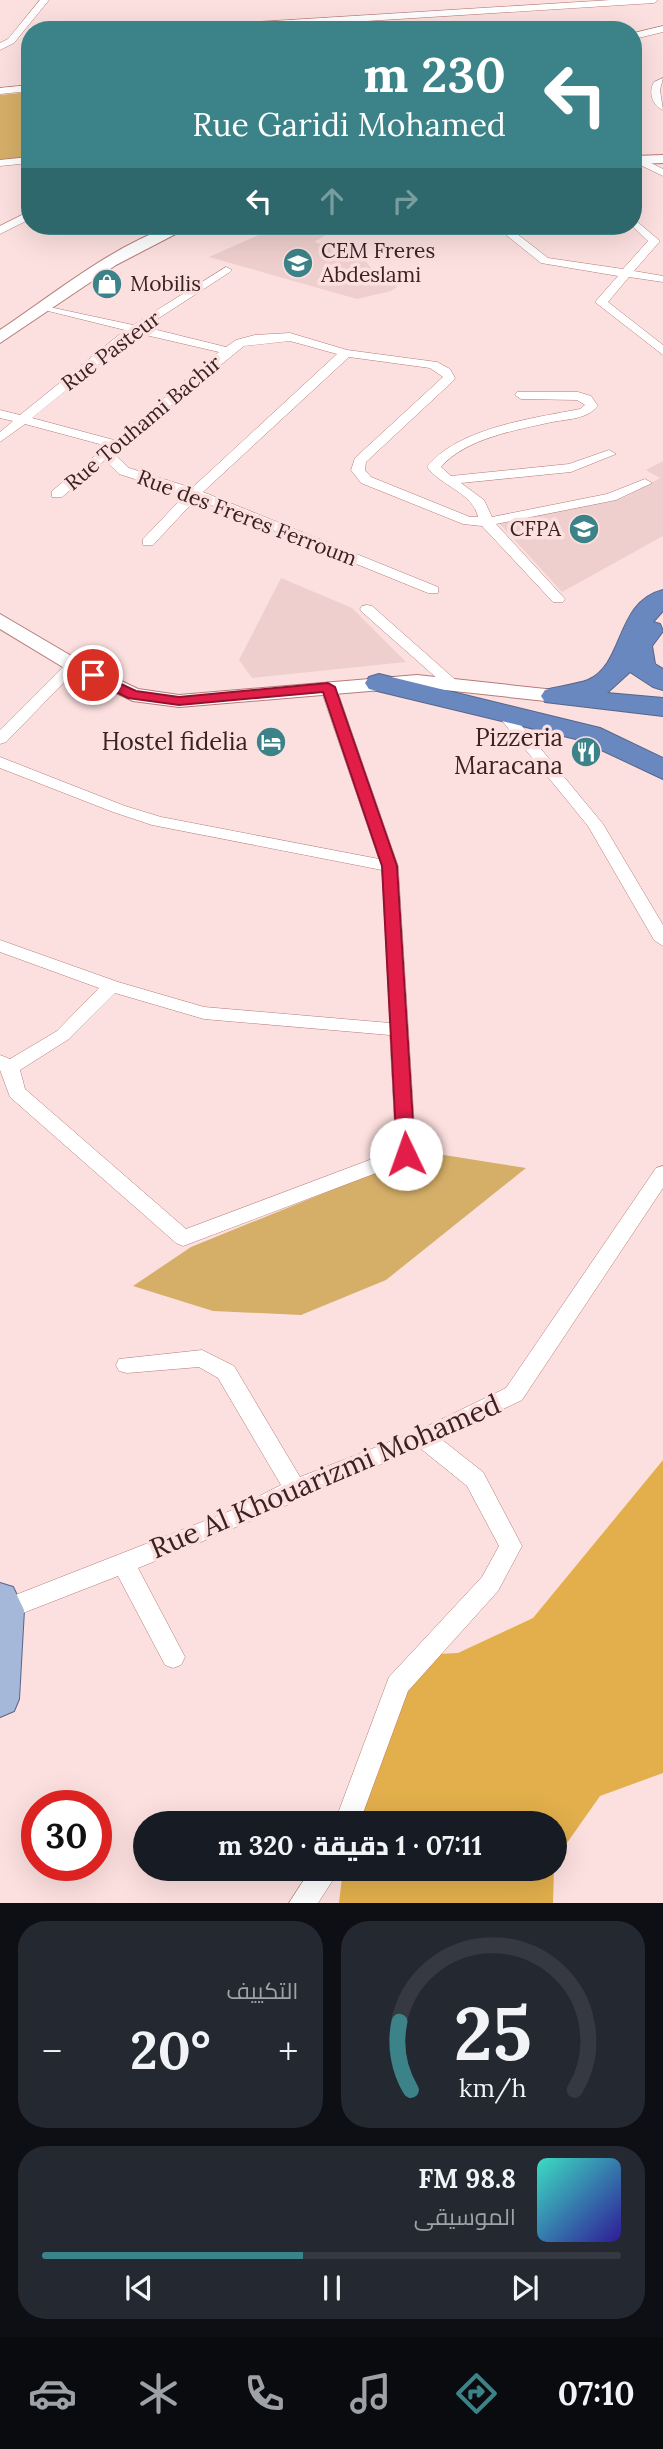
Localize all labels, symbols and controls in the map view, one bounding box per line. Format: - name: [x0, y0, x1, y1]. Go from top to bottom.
- text: 230 m: [363, 43, 506, 105]
- icon: left: [530, 49, 621, 140]
- text: Rue Garidi Mohamed: [192, 104, 506, 145]
- icon: left: [240, 182, 278, 220]
- icon: ahead: [313, 182, 351, 220]
- icon: right: [386, 182, 424, 220]
- place label: CEM Freres Abdeslami: [320, 237, 435, 288]
- school or university icon: CEM Freres Abdeslami: [281, 246, 315, 280]
- shop icon: Mobilis: [90, 267, 124, 301]
- place label: Mobilis: [130, 270, 201, 297]
- street label: Rue Pasteur: [56, 305, 166, 397]
- street label: Rue Touhami Bachir: [59, 349, 226, 496]
- street label: Rue des Freres Ferroum: [133, 463, 361, 572]
- school or university icon: CFPA: [567, 512, 601, 546]
- place label: CFPA: [510, 515, 562, 542]
- pin: [63, 645, 123, 705]
- icon: arrive: [74, 656, 112, 694]
- place label: Pizzeria Maracana: [454, 722, 563, 781]
- hotel icon: Hostel fidelia: [254, 725, 288, 759]
- place label: Hostel fidelia: [102, 726, 248, 757]
- restaurant icon: Pizzeria Maracana: [569, 735, 603, 769]
- position arrow: [369, 1117, 443, 1191]
- street label: Rue Al Khouarizmi Mohamed: [144, 1386, 506, 1566]
- speed limit sign: 30: [21, 1790, 112, 1881]
- text: 07:11 · 1 دقيقة · 320 m: [218, 1829, 482, 1862]
- text: التكييف: [226, 1976, 299, 2005]
- text: 25: [454, 1988, 532, 2081]
- text: 20°: [130, 2017, 211, 2083]
- text: −: [42, 2027, 62, 2075]
- text: +: [278, 2027, 299, 2075]
- text: km/h: [459, 2072, 527, 2104]
- text: 98.8 FM: [418, 2162, 516, 2195]
- text: الموسيقى: [414, 2202, 516, 2231]
- icon: previous: [120, 2269, 158, 2307]
- icon: pause: [313, 2269, 351, 2307]
- icon: next: [506, 2269, 544, 2307]
- icon: car: [28, 2369, 77, 2418]
- icon: climate: [134, 2369, 183, 2418]
- icon: phone: [240, 2369, 289, 2418]
- icon: music: [346, 2369, 395, 2418]
- icon: directions: [452, 2369, 501, 2418]
- text: 07:10: [558, 2373, 635, 2414]

